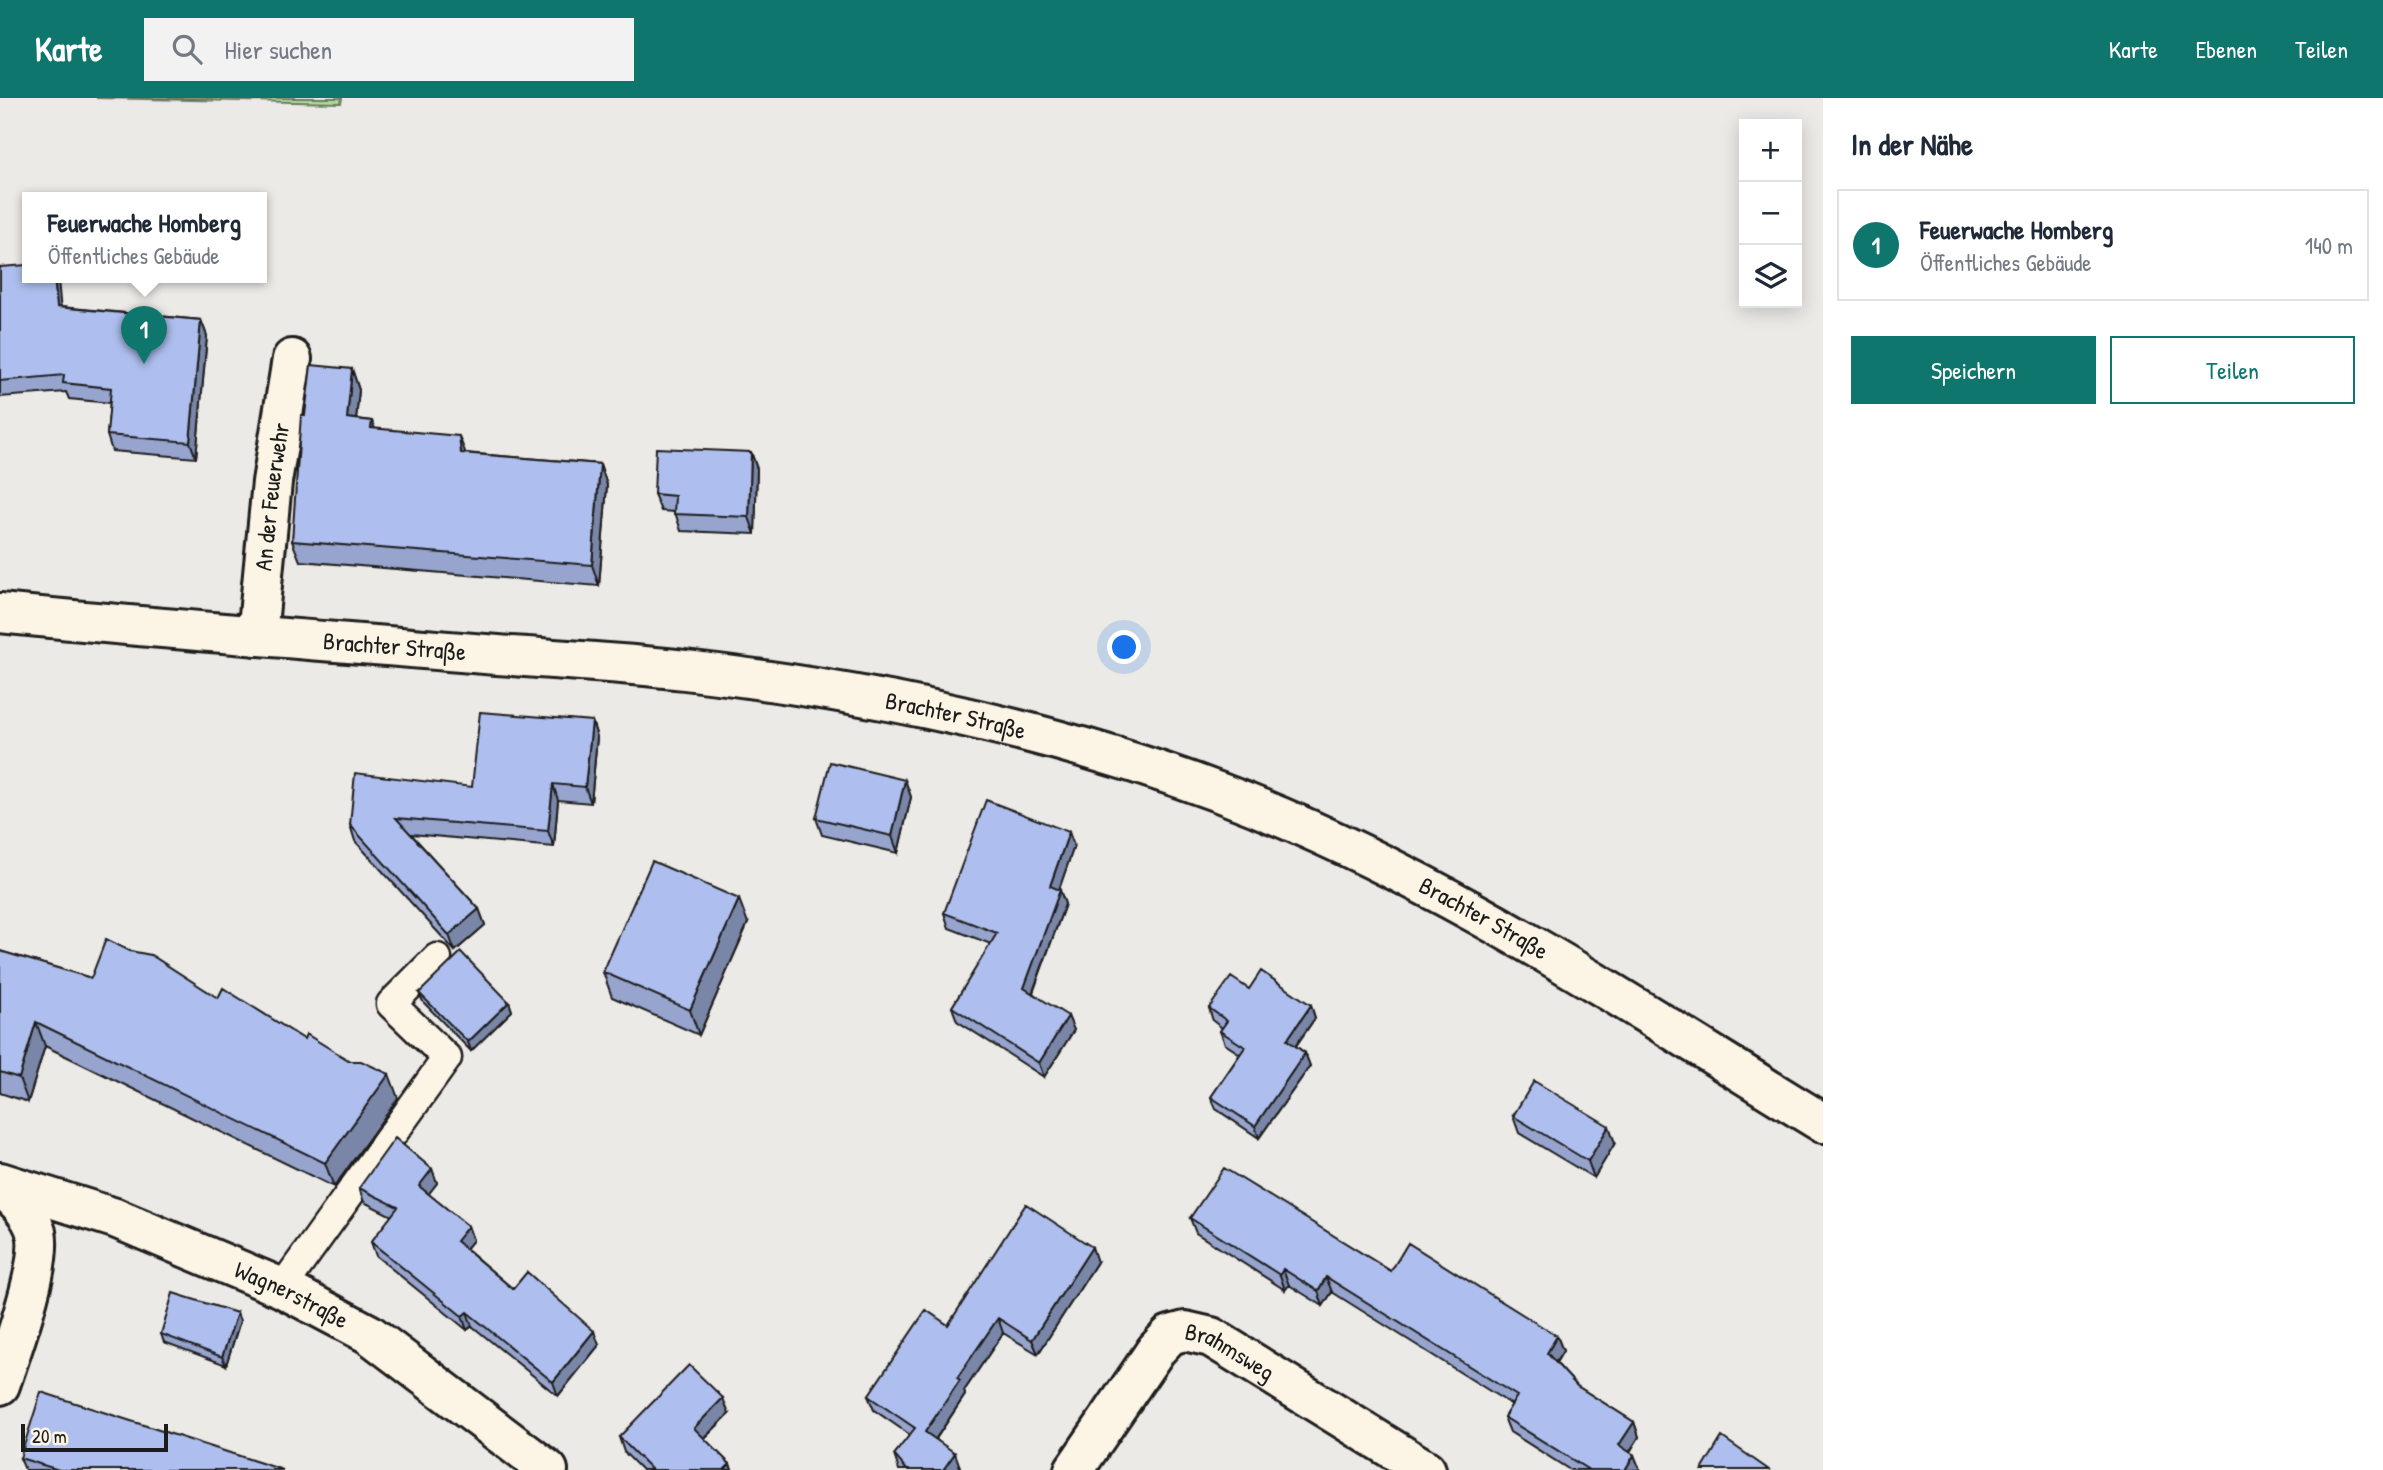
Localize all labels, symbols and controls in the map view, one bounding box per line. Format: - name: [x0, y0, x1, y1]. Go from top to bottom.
- search box: [144, 18, 634, 81]
- text: Karte: [35, 27, 102, 71]
- icon: search: [168, 30, 206, 68]
- text: Hier suchen: [224, 32, 332, 67]
- text: Karte: [2109, 33, 2158, 65]
- text: Ebenen: [2196, 33, 2257, 65]
- text: Teilen: [2295, 33, 2348, 65]
- map controls: [1739, 119, 1802, 308]
- button: +: [1739, 119, 1802, 182]
- text: In der Nähe: [1851, 124, 1973, 164]
- button: −: [1739, 182, 1802, 245]
- popup: [22, 192, 267, 283]
- text: Feuerwache Homberg: [48, 205, 241, 240]
- text: Feuerwache Homberg: [1920, 212, 2113, 247]
- text: 1: [1872, 230, 1880, 261]
- text: 140 m: [2305, 230, 2353, 261]
- text: Öffentliches Gebäude: [48, 240, 219, 271]
- button: layers: [1739, 245, 1802, 308]
- text: Öffentliches Gebäude: [1920, 247, 2092, 278]
- pin: 1: [121, 306, 167, 364]
- button: Speichern: [1851, 336, 2096, 404]
- button: Teilen: [2110, 336, 2355, 404]
- street label: An der Feuerwehr: [246, 420, 296, 572]
- street label: Brachter Straße: [322, 624, 468, 667]
- your location: [1107, 630, 1141, 664]
- street label: Brachter Straße: [883, 684, 1030, 746]
- street label: Brachter Straße: [1414, 869, 1555, 967]
- street label: Wagnerstraße: [230, 1253, 355, 1336]
- street label: Brahmsweg: [1182, 1315, 1281, 1388]
- scale bar: [21, 1421, 168, 1453]
- text: 20 m: [32, 1423, 67, 1449]

